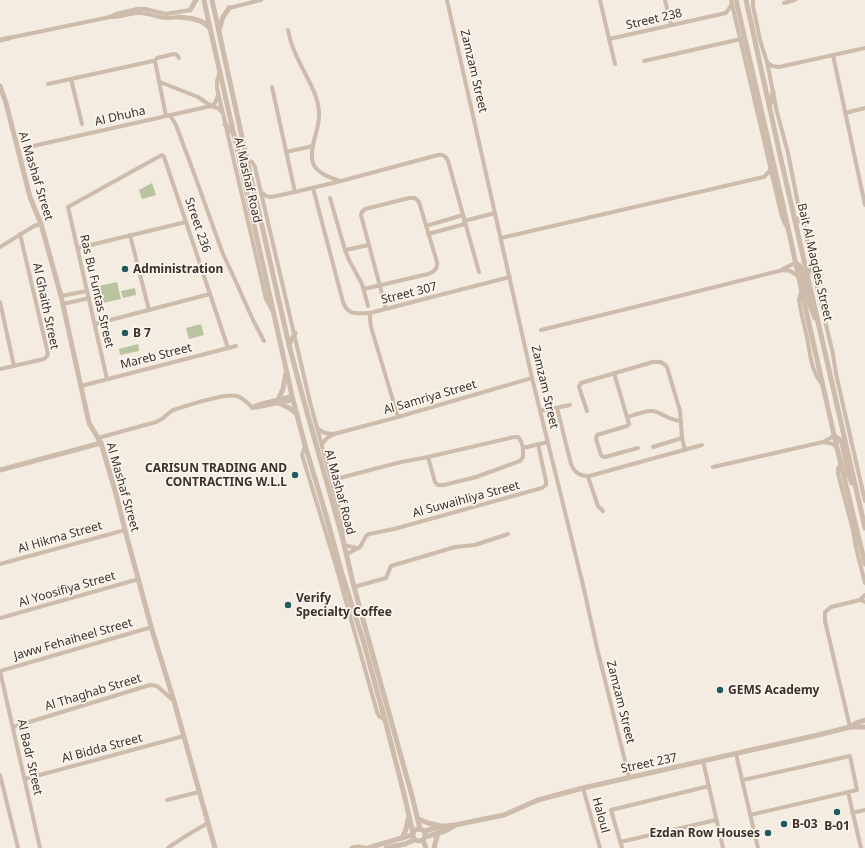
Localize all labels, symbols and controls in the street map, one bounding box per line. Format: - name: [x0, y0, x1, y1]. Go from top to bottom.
- street label: Street 238: [624, 4, 684, 33]
- street label: Zamzam Street: [457, 28, 492, 115]
- street label: Al Dhuha: [93, 101, 147, 130]
- street label: Al Mashaf Street: [15, 129, 58, 223]
- street label: Al Mashaf Road: [230, 135, 267, 224]
- street label: Street 236: [181, 195, 216, 255]
- street label: Bait Al Maqdes Street: [794, 201, 837, 323]
- street label: Ras Bu Funtas Street: [76, 233, 119, 350]
- place label: Administration: [133, 260, 223, 277]
- street label: Al Ghaith Street: [29, 261, 64, 351]
- marker: Administration: [120, 264, 130, 274]
- street label: Street 307: [379, 277, 439, 308]
- place label: B 7: [133, 324, 151, 341]
- marker: B 7: [120, 328, 130, 338]
- street label: Mareb Street: [118, 338, 194, 373]
- street label: Zamzam Street: [528, 344, 563, 431]
- street label: Al Samriya Street: [381, 375, 479, 418]
- street label: Al Mashaf Street: [103, 440, 145, 534]
- street label: Al Mashaf Road: [321, 447, 360, 536]
- place label: CARISUN TRADING AND CONTRACTING W.L.L: [145, 459, 287, 490]
- marker: CARISUN TRADING AND CONTRACTING W.L.L: [290, 470, 300, 480]
- street label: Al Suwaihliya Street: [410, 476, 522, 521]
- street label: Al Hikma Street: [16, 516, 105, 557]
- street label: Al Yoosifiya Street: [16, 566, 118, 610]
- place label: Verify Specialty Coffee: [296, 589, 392, 620]
- marker: Verify Specialty Coffee: [283, 600, 293, 610]
- street label: Jaww Fehaiheel Street: [10, 613, 135, 664]
- street label: Zamzam Street: [603, 659, 640, 746]
- street label: Al Thaghab Street: [42, 669, 144, 714]
- place label: GEMS Academy: [728, 681, 820, 698]
- marker: GEMS Academy: [715, 685, 725, 695]
- street label: Al Badr Street: [14, 717, 48, 797]
- street label: Al Bidda Street: [60, 728, 145, 766]
- street label: Street 237: [619, 748, 679, 777]
- street label: Haloul: [589, 795, 614, 835]
- marker: B-01: [832, 807, 842, 817]
- place label: B-03: [792, 815, 818, 832]
- place label: B-01: [824, 817, 850, 834]
- marker: B-03: [779, 819, 789, 829]
- place label: Ezdan Row Houses: [649, 824, 760, 841]
- marker: Ezdan Row Houses: [763, 828, 773, 838]

